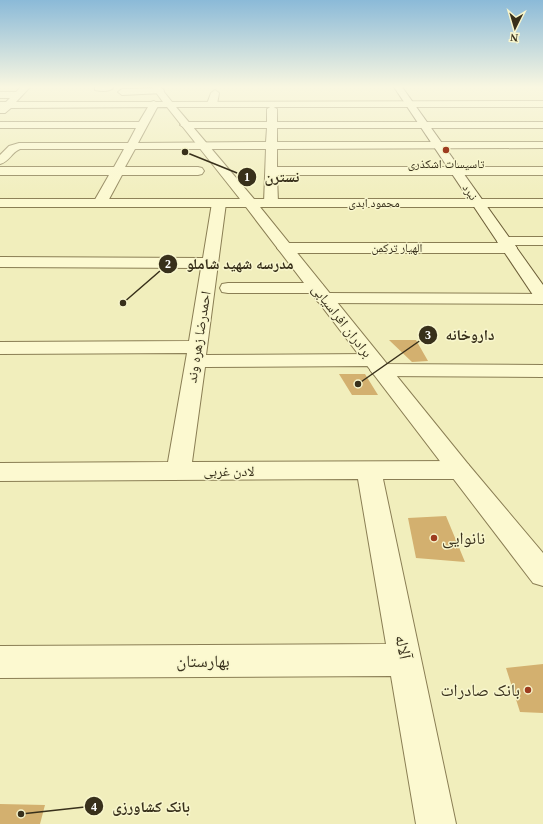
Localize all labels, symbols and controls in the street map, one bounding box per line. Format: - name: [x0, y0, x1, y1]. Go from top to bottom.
- north arrow: [495, 8, 535, 48]
- text: N: [510, 32, 519, 44]
- marker: تاسیسات اشکذری: [441, 145, 451, 155]
- place label: تاسیسات اشکذری: [408, 157, 485, 171]
- callout: نسترن: [237, 164, 308, 191]
- text: نسترن: [265, 169, 299, 186]
- text: 1: [244, 170, 250, 184]
- street label: نبرد: [459, 181, 481, 203]
- street label: محمود ابدی: [348, 196, 400, 210]
- street label: الهیار ترکمن: [372, 241, 423, 255]
- callout: مدرسه شهید شاملو: [158, 250, 301, 277]
- text: مدرسه شهید شاملو: [186, 256, 294, 273]
- text: 2: [165, 257, 171, 271]
- street label: برادران افراسیابی: [308, 281, 375, 361]
- street label: احمدرضا زهره وند: [184, 290, 215, 384]
- callout: داروخانه: [418, 321, 503, 348]
- text: داروخانه: [445, 327, 495, 343]
- text: 3: [425, 328, 431, 342]
- street label: لادن غربی: [204, 464, 254, 480]
- place label: نانوایی: [442, 529, 485, 549]
- marker: نانوایی: [429, 533, 439, 543]
- street label: آلاله: [391, 633, 415, 661]
- street label: بهارستان: [176, 652, 230, 672]
- place label: بانک صادرات: [440, 681, 520, 700]
- marker: بانک صادرات: [523, 685, 533, 695]
- callout: بانک کشاورزی: [84, 793, 198, 820]
- text: بانک کشاورزی: [112, 799, 190, 816]
- text: 4: [91, 800, 97, 814]

